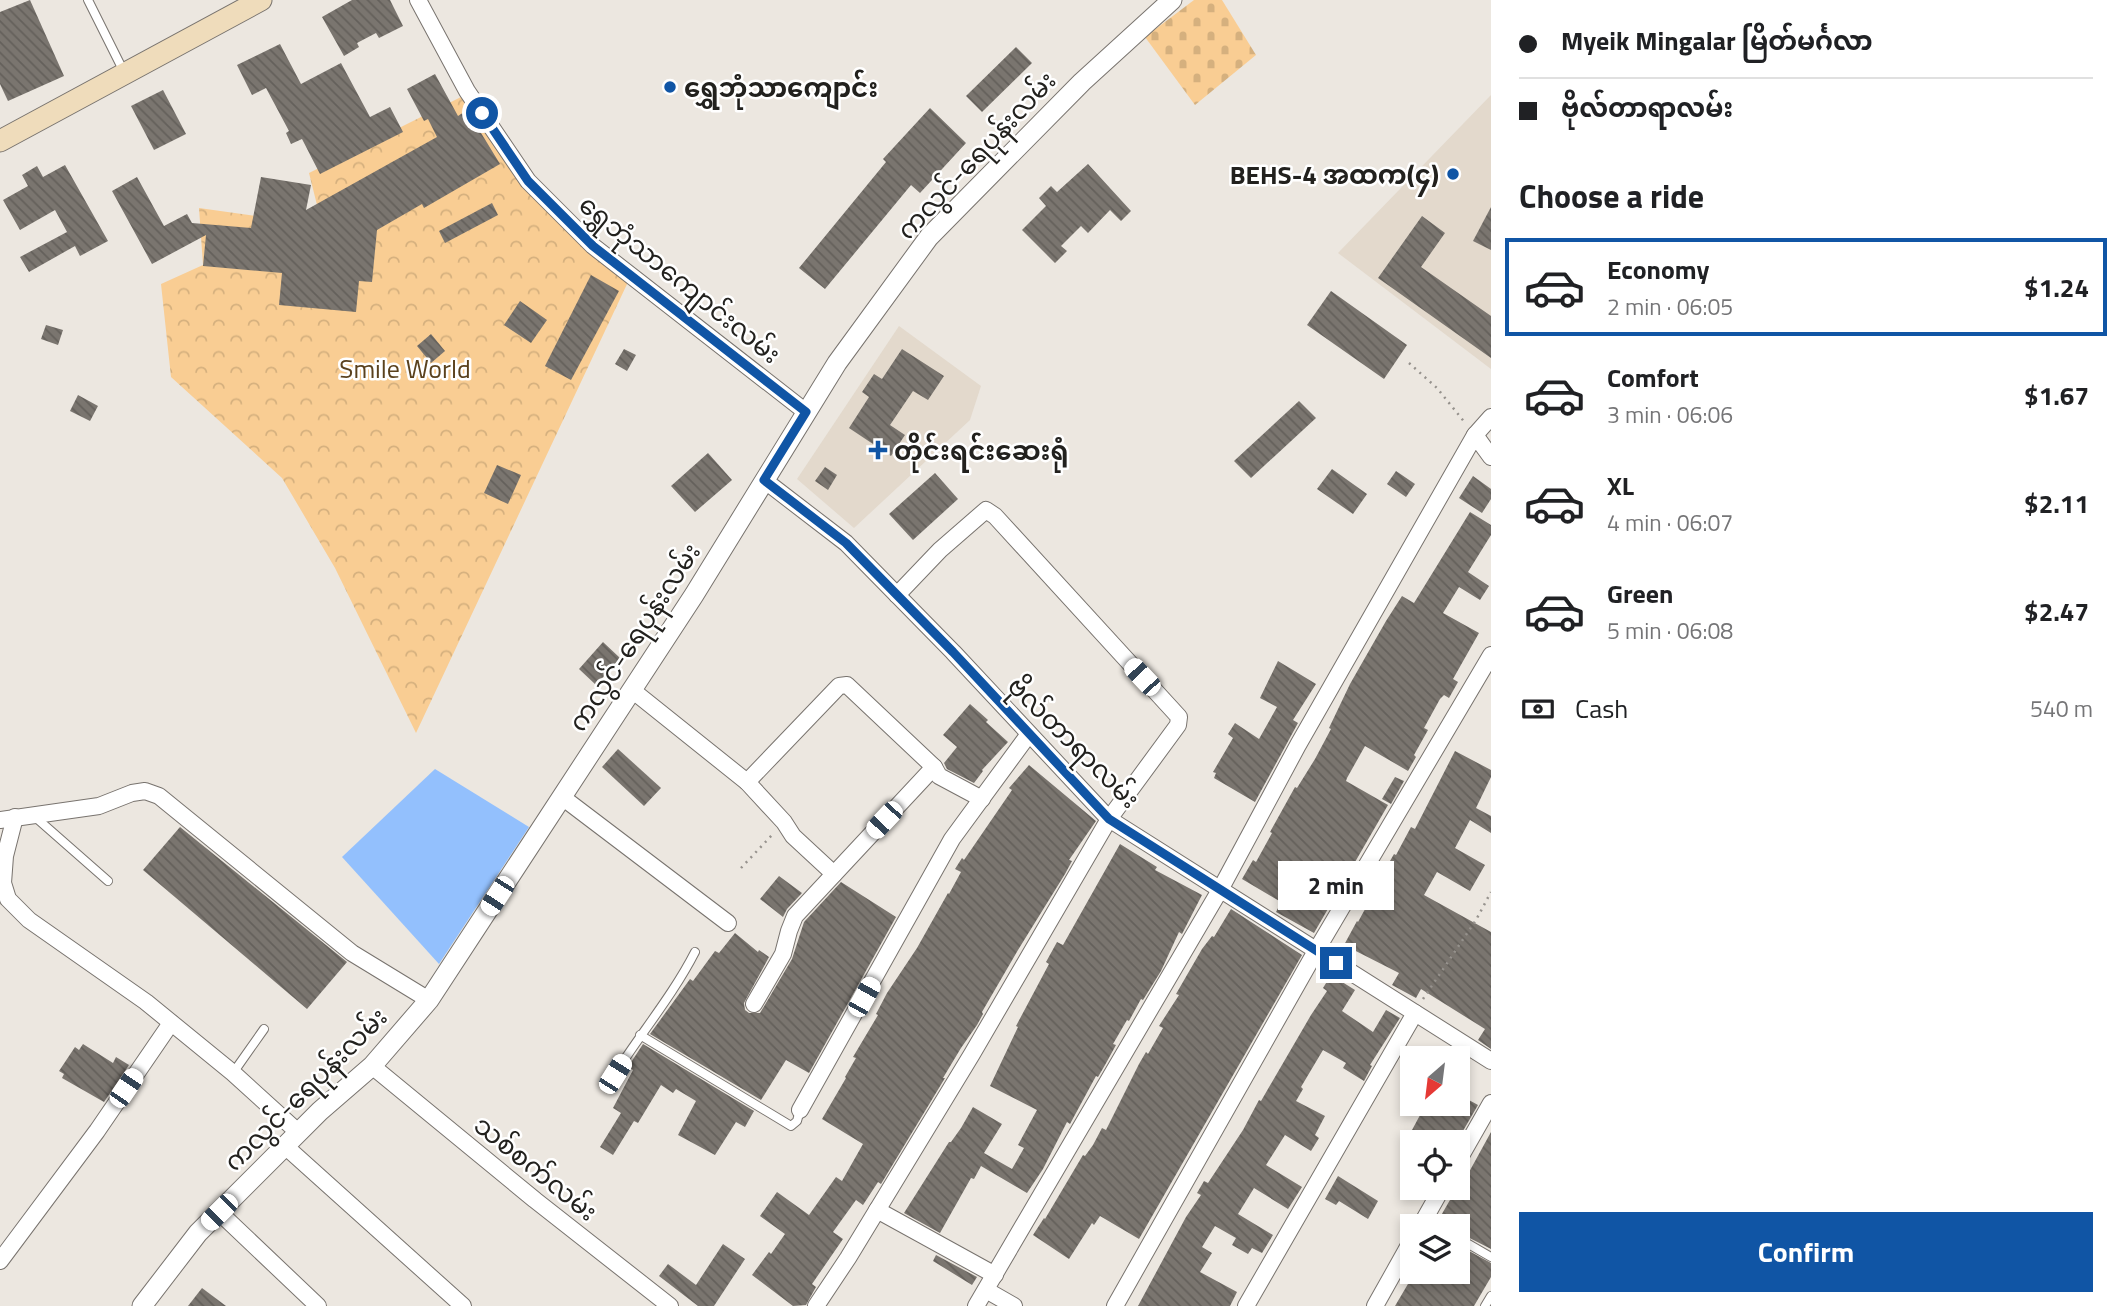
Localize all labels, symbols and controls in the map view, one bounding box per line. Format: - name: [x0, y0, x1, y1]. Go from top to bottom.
- text: Myeik Mingalar မြိတ်မင်္ဂလာ: [1561, 21, 1873, 60]
- street label: ကလွင်-ရေပုန်းလမ်း: [887, 62, 1066, 249]
- place label: ရွှေဘုံသာကျောင်း: [684, 68, 878, 110]
- marker: ရွှေဘုံသာကျောင်း: [662, 79, 678, 95]
- text: ဗိုလ်တာရာလမ်း: [1561, 88, 1733, 127]
- route start: [466, 97, 498, 129]
- place label: BEHS-4 အထက(၄): [1230, 155, 1439, 197]
- marker: BEHS-4 အထက(၄): [1445, 166, 1461, 182]
- text: Choose a ride: [1519, 172, 1704, 220]
- street label: ရွှေဘုံသာကျောင်းလမ်း: [569, 185, 789, 374]
- text: Economy: [1607, 250, 1709, 289]
- icon: car: [1523, 256, 1586, 319]
- text: $1.24: [2024, 268, 2089, 307]
- text: 2 min · 06:05: [1607, 289, 1733, 324]
- park label: Smile World: [339, 349, 471, 388]
- text: Comfort: [1607, 358, 1699, 397]
- icon: car: [1523, 364, 1586, 427]
- text: $1.67: [2024, 376, 2089, 415]
- text: 3 min · 06:06: [1607, 397, 1733, 432]
- place label: တိုင်းရင်းဆေးရုံ: [894, 431, 1069, 473]
- marker: တိုင်းရင်းဆေးရုံ: [868, 440, 888, 460]
- text: XL: [1607, 466, 1634, 505]
- icon: car: [1523, 472, 1586, 535]
- text: $2.11: [2024, 484, 2089, 523]
- text: 4 min · 06:07: [1607, 505, 1733, 540]
- street label: ကလွင်-ရေပုန်းလမ်း: [558, 535, 711, 740]
- text: Green: [1607, 574, 1673, 613]
- icon: car: [1523, 580, 1586, 643]
- text: $2.47: [2024, 592, 2089, 631]
- text: 5 min · 06:08: [1607, 613, 1733, 648]
- car: [1120, 654, 1165, 700]
- street label: ဗိုလ်တာရာလမ်း: [997, 667, 1149, 819]
- text: Cash: [1575, 689, 1628, 728]
- icon: cash: [1519, 690, 1557, 728]
- text: 540 m: [2030, 691, 2093, 726]
- car: [862, 797, 907, 843]
- callout: 2 min: [1278, 862, 1394, 911]
- text: 2 min: [1308, 868, 1364, 903]
- car: [477, 873, 518, 919]
- route end: [1320, 947, 1352, 979]
- car: [845, 974, 884, 1020]
- street label: ကလွင်-ရေပုန်းလမ်း: [214, 998, 397, 1181]
- north arrow: [1400, 1046, 1470, 1116]
- map controls: [1400, 1046, 1470, 1284]
- car: [595, 1051, 636, 1097]
- car: [106, 1065, 147, 1111]
- street label: သစ်စက်လမ်း: [466, 1106, 606, 1230]
- button: locate: [1400, 1130, 1470, 1200]
- car: [197, 1190, 242, 1234]
- button: Confirm: [1519, 1212, 2093, 1292]
- button: layers: [1400, 1214, 1470, 1284]

